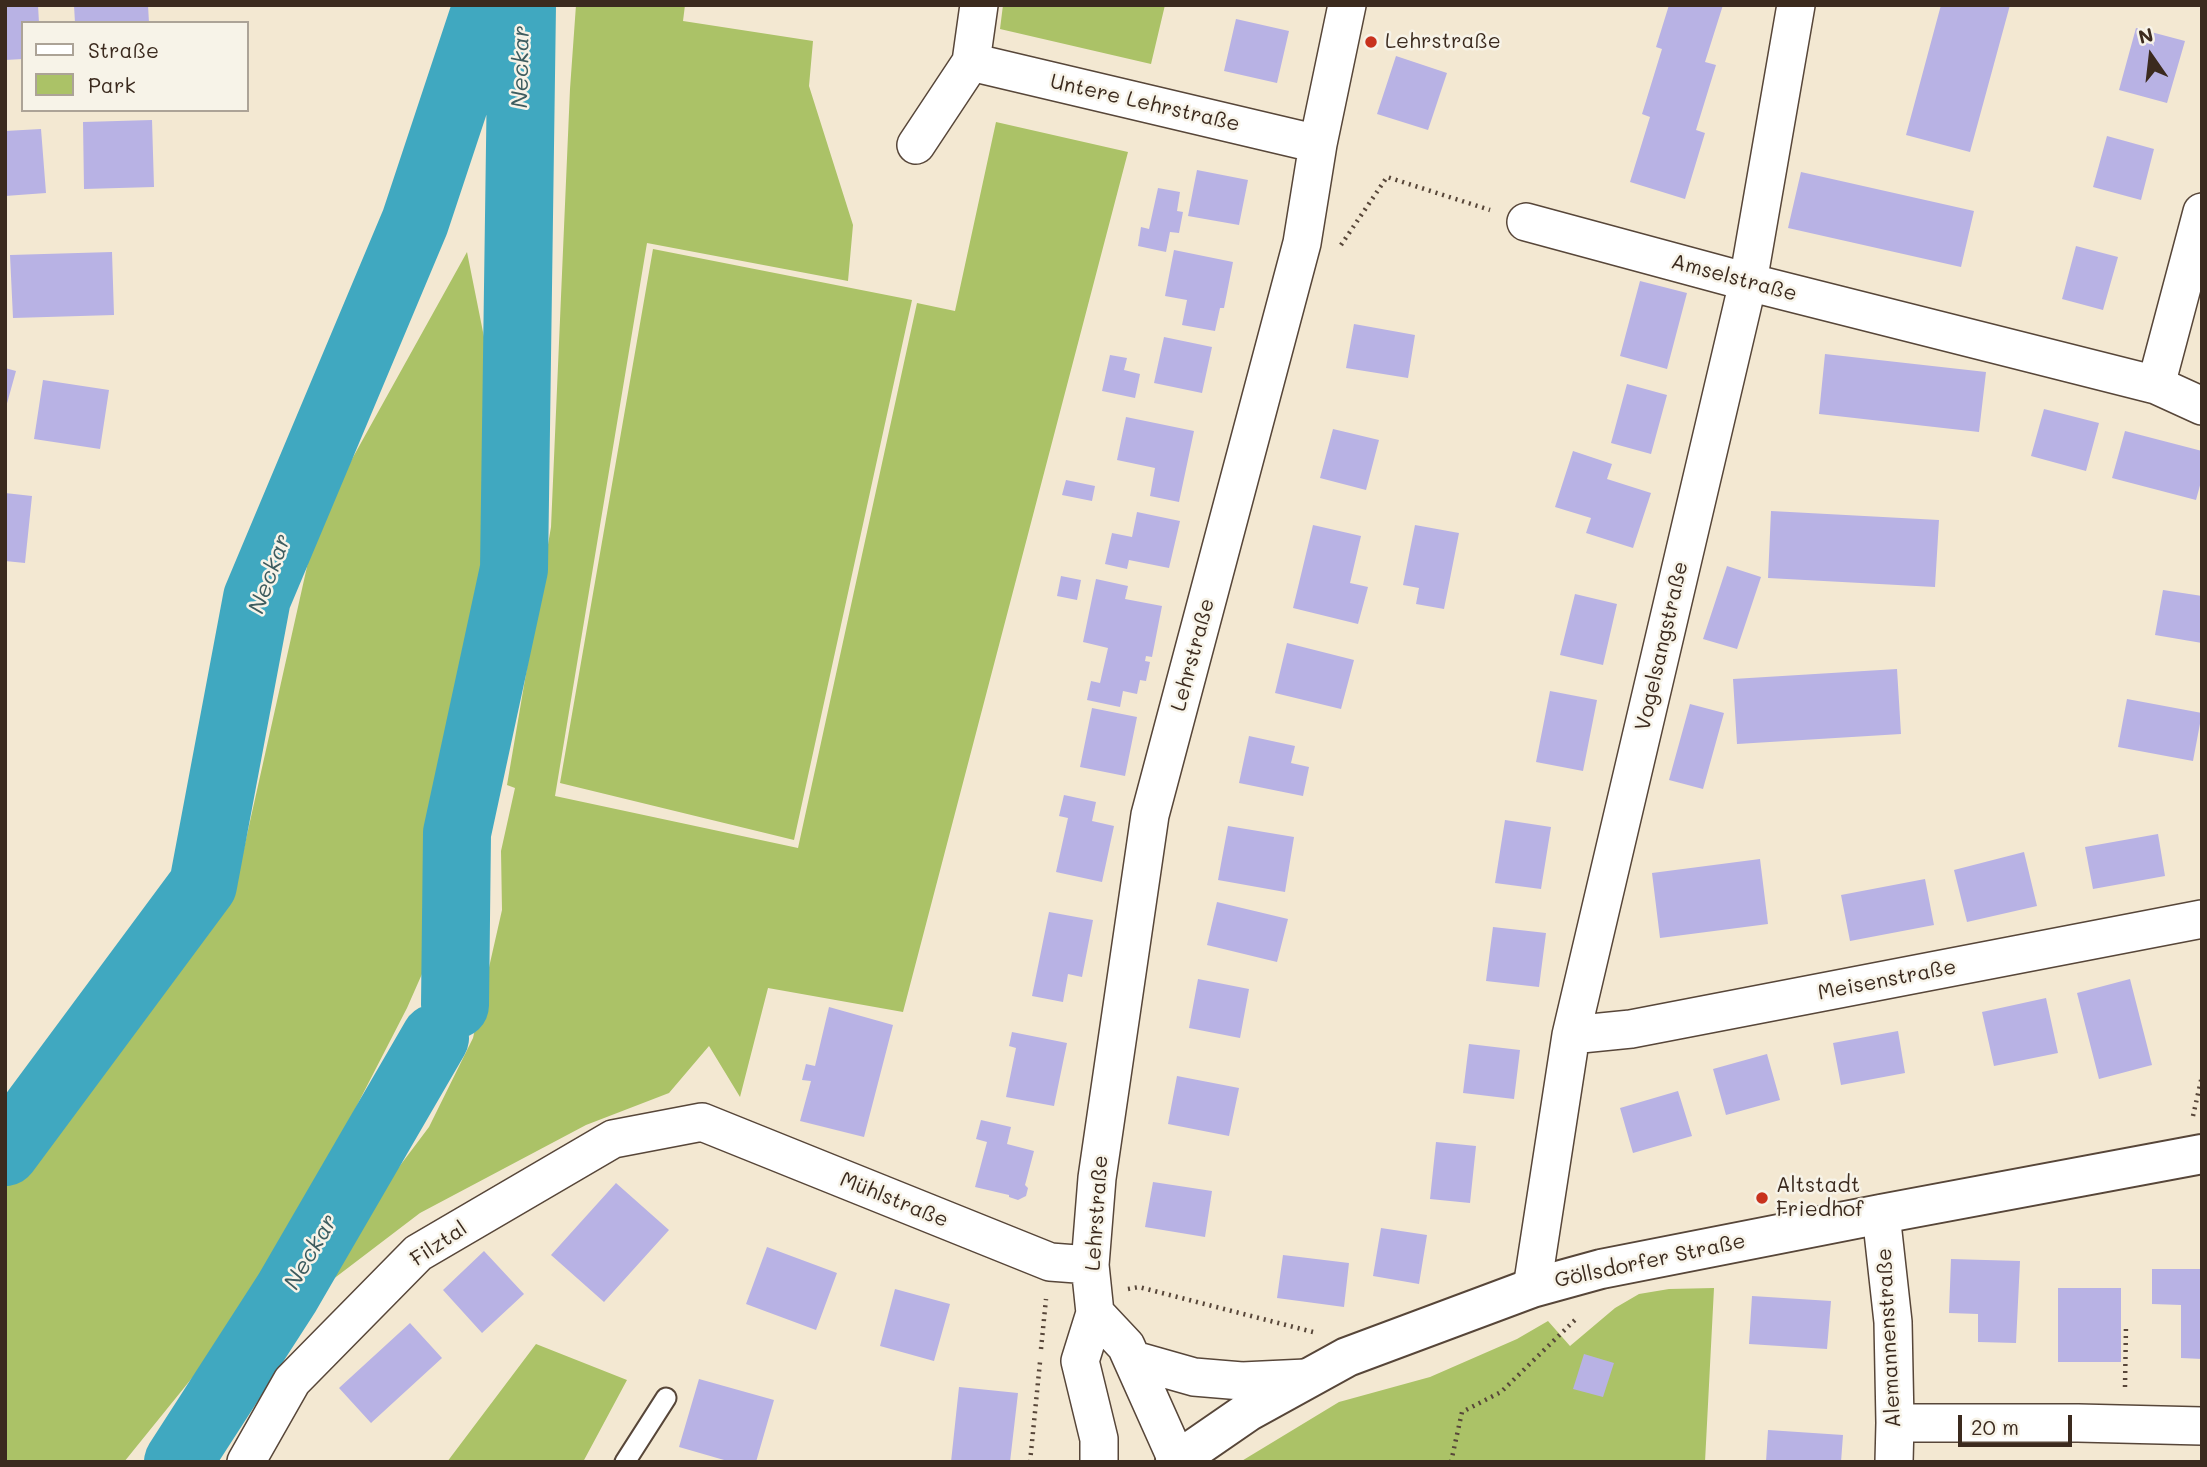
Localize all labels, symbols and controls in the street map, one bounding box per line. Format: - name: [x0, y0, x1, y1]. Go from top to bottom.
- legend: [21, 21, 248, 112]
- north arrow: [2116, 21, 2186, 91]
- text: N: [2136, 21, 2156, 49]
- water label: Neckar: [506, 25, 536, 109]
- place label: Lehrstraße: [1385, 29, 1501, 55]
- marker: Lehrstraße: [1363, 34, 1379, 50]
- text: Straße: [88, 36, 159, 63]
- street label: Untere Lehrstraße: [1048, 69, 1242, 137]
- text: Park: [88, 71, 136, 98]
- street label: Amselstraße: [1668, 249, 1800, 307]
- water label: Neckar: [243, 530, 297, 618]
- street label: Vogelsangstraße: [1630, 559, 1694, 733]
- street label: Lehrstraße: [1166, 596, 1220, 714]
- street label: Meisenstraße: [1816, 954, 1958, 1006]
- street label: Lehrstraße: [1080, 1154, 1114, 1272]
- street label: Mühlstraße: [836, 1167, 952, 1233]
- place label: Altstadt Friedhof: [1776, 1173, 1863, 1223]
- marker: Altstadt Friedhof: [1754, 1190, 1770, 1206]
- water label: Neckar: [278, 1209, 344, 1295]
- street label: Filztal: [406, 1216, 472, 1272]
- street label: Göllsdorfer Straße: [1552, 1228, 1748, 1294]
- street label: Alemannenstraße: [1872, 1248, 1906, 1428]
- scale bar: [1962, 1400, 2076, 1444]
- text: 20 m: [1971, 1413, 2019, 1440]

